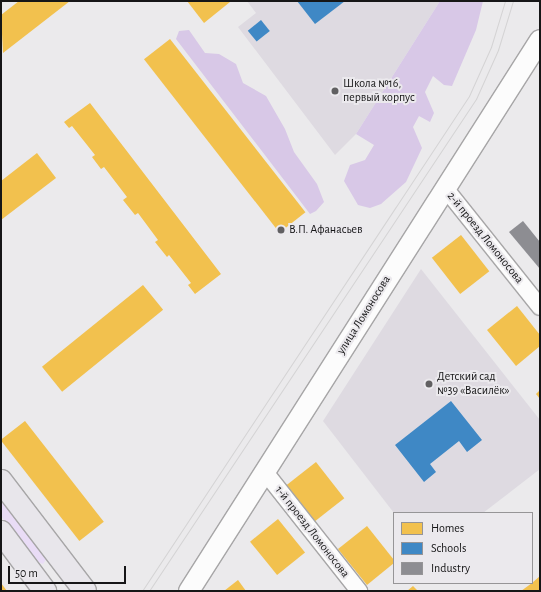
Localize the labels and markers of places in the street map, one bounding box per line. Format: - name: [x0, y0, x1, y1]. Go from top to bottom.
- place label: Школа №16, первый корпус: [343, 77, 415, 105]
- marker: Школа №16, первый корпус: [330, 86, 340, 96]
- place label: В.П. Афанасьев: [289, 223, 363, 237]
- marker: В.П. Афанасьев: [276, 225, 286, 235]
- place label: Детский сад №39 «Василёк»: [437, 370, 510, 398]
- marker: Детский сад №39 «Василёк»: [424, 379, 434, 389]

